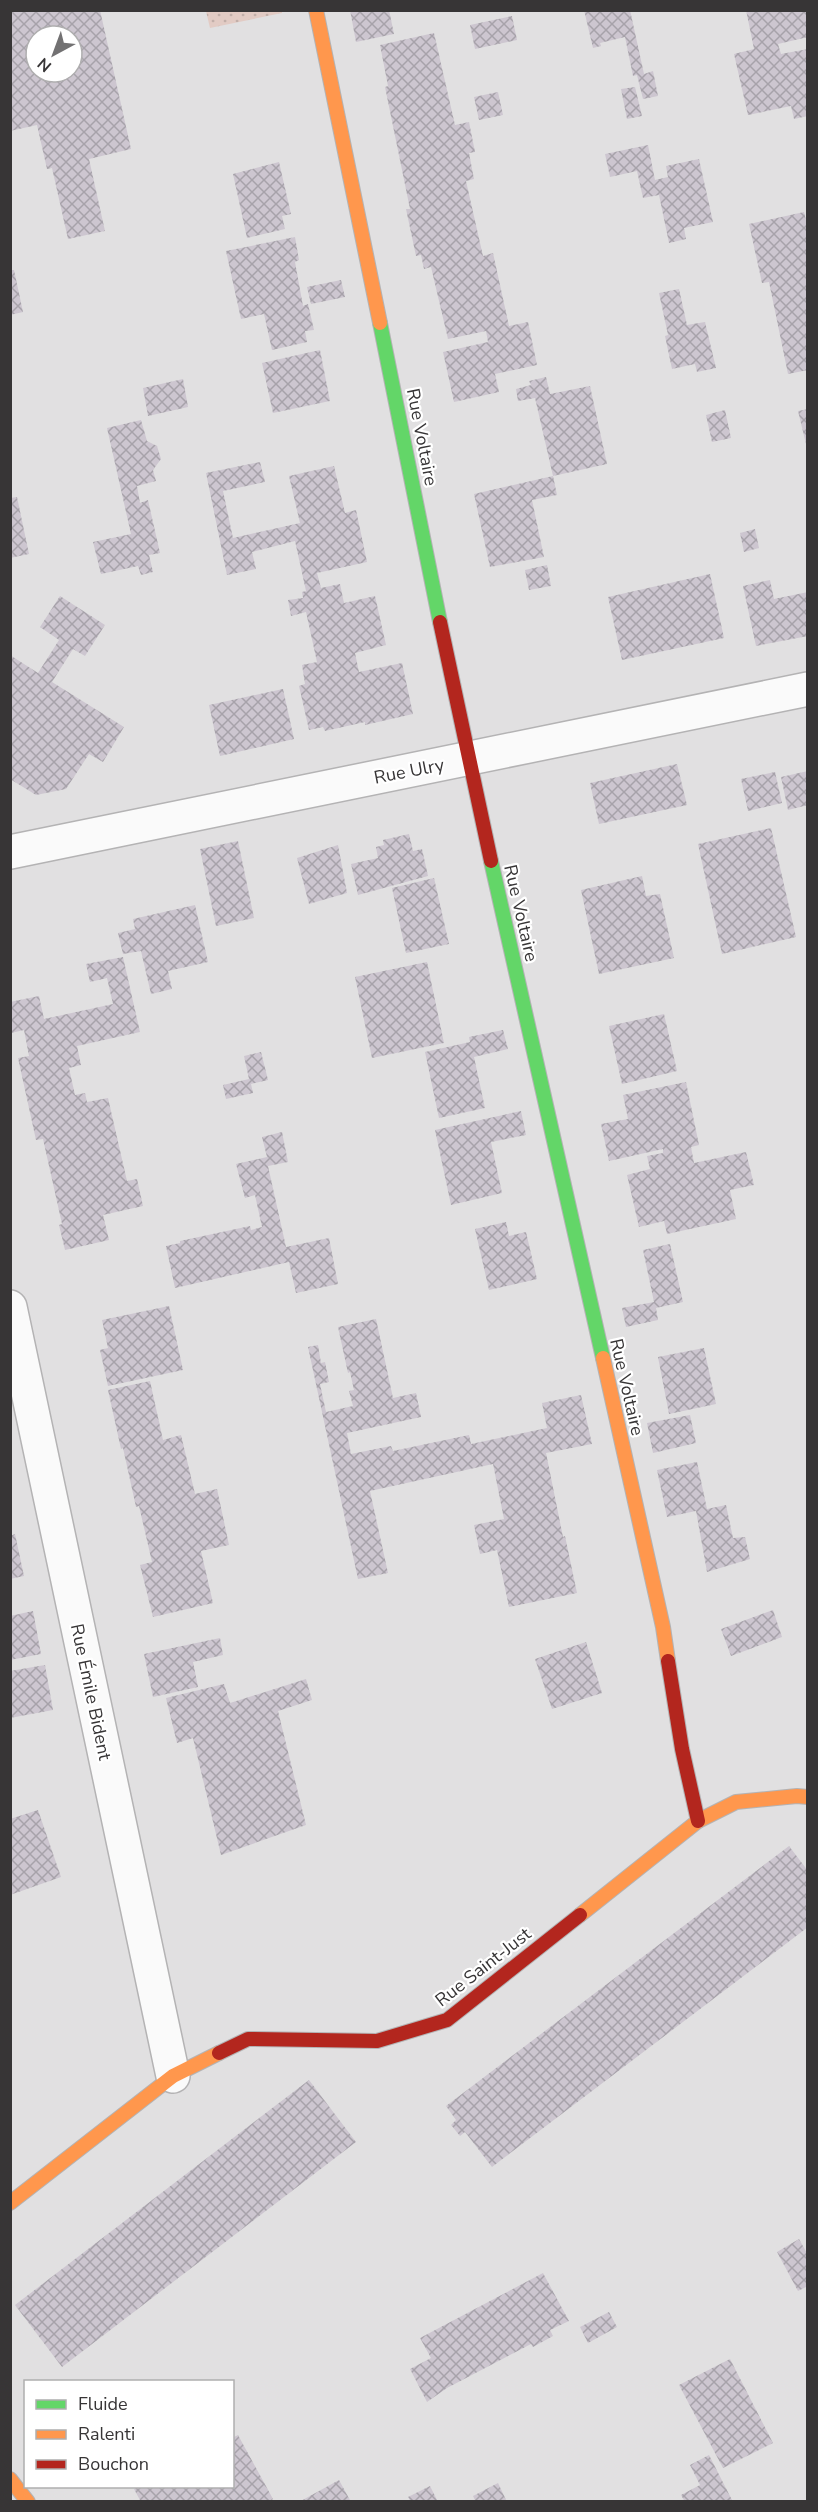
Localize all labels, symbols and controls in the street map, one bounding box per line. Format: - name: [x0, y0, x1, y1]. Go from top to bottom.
- north arrow: [24, 24, 84, 84]
- text: N: [33, 52, 57, 77]
- street label: Rue Voltaire: [401, 386, 443, 488]
- street label: Rue Ulry: [372, 752, 447, 790]
- street label: Rue Voltaire: [498, 862, 544, 964]
- street label: Rue Voltaire: [604, 1336, 650, 1438]
- street label: Rue Émile Bident: [65, 1622, 117, 1763]
- street label: Rue Saint-Just: [430, 1922, 536, 2012]
- legend: [24, 2380, 234, 2488]
- text: Fluide: [78, 2392, 128, 2416]
- text: Ralenti: [78, 2422, 135, 2446]
- text: Bouchon: [78, 2452, 149, 2476]

